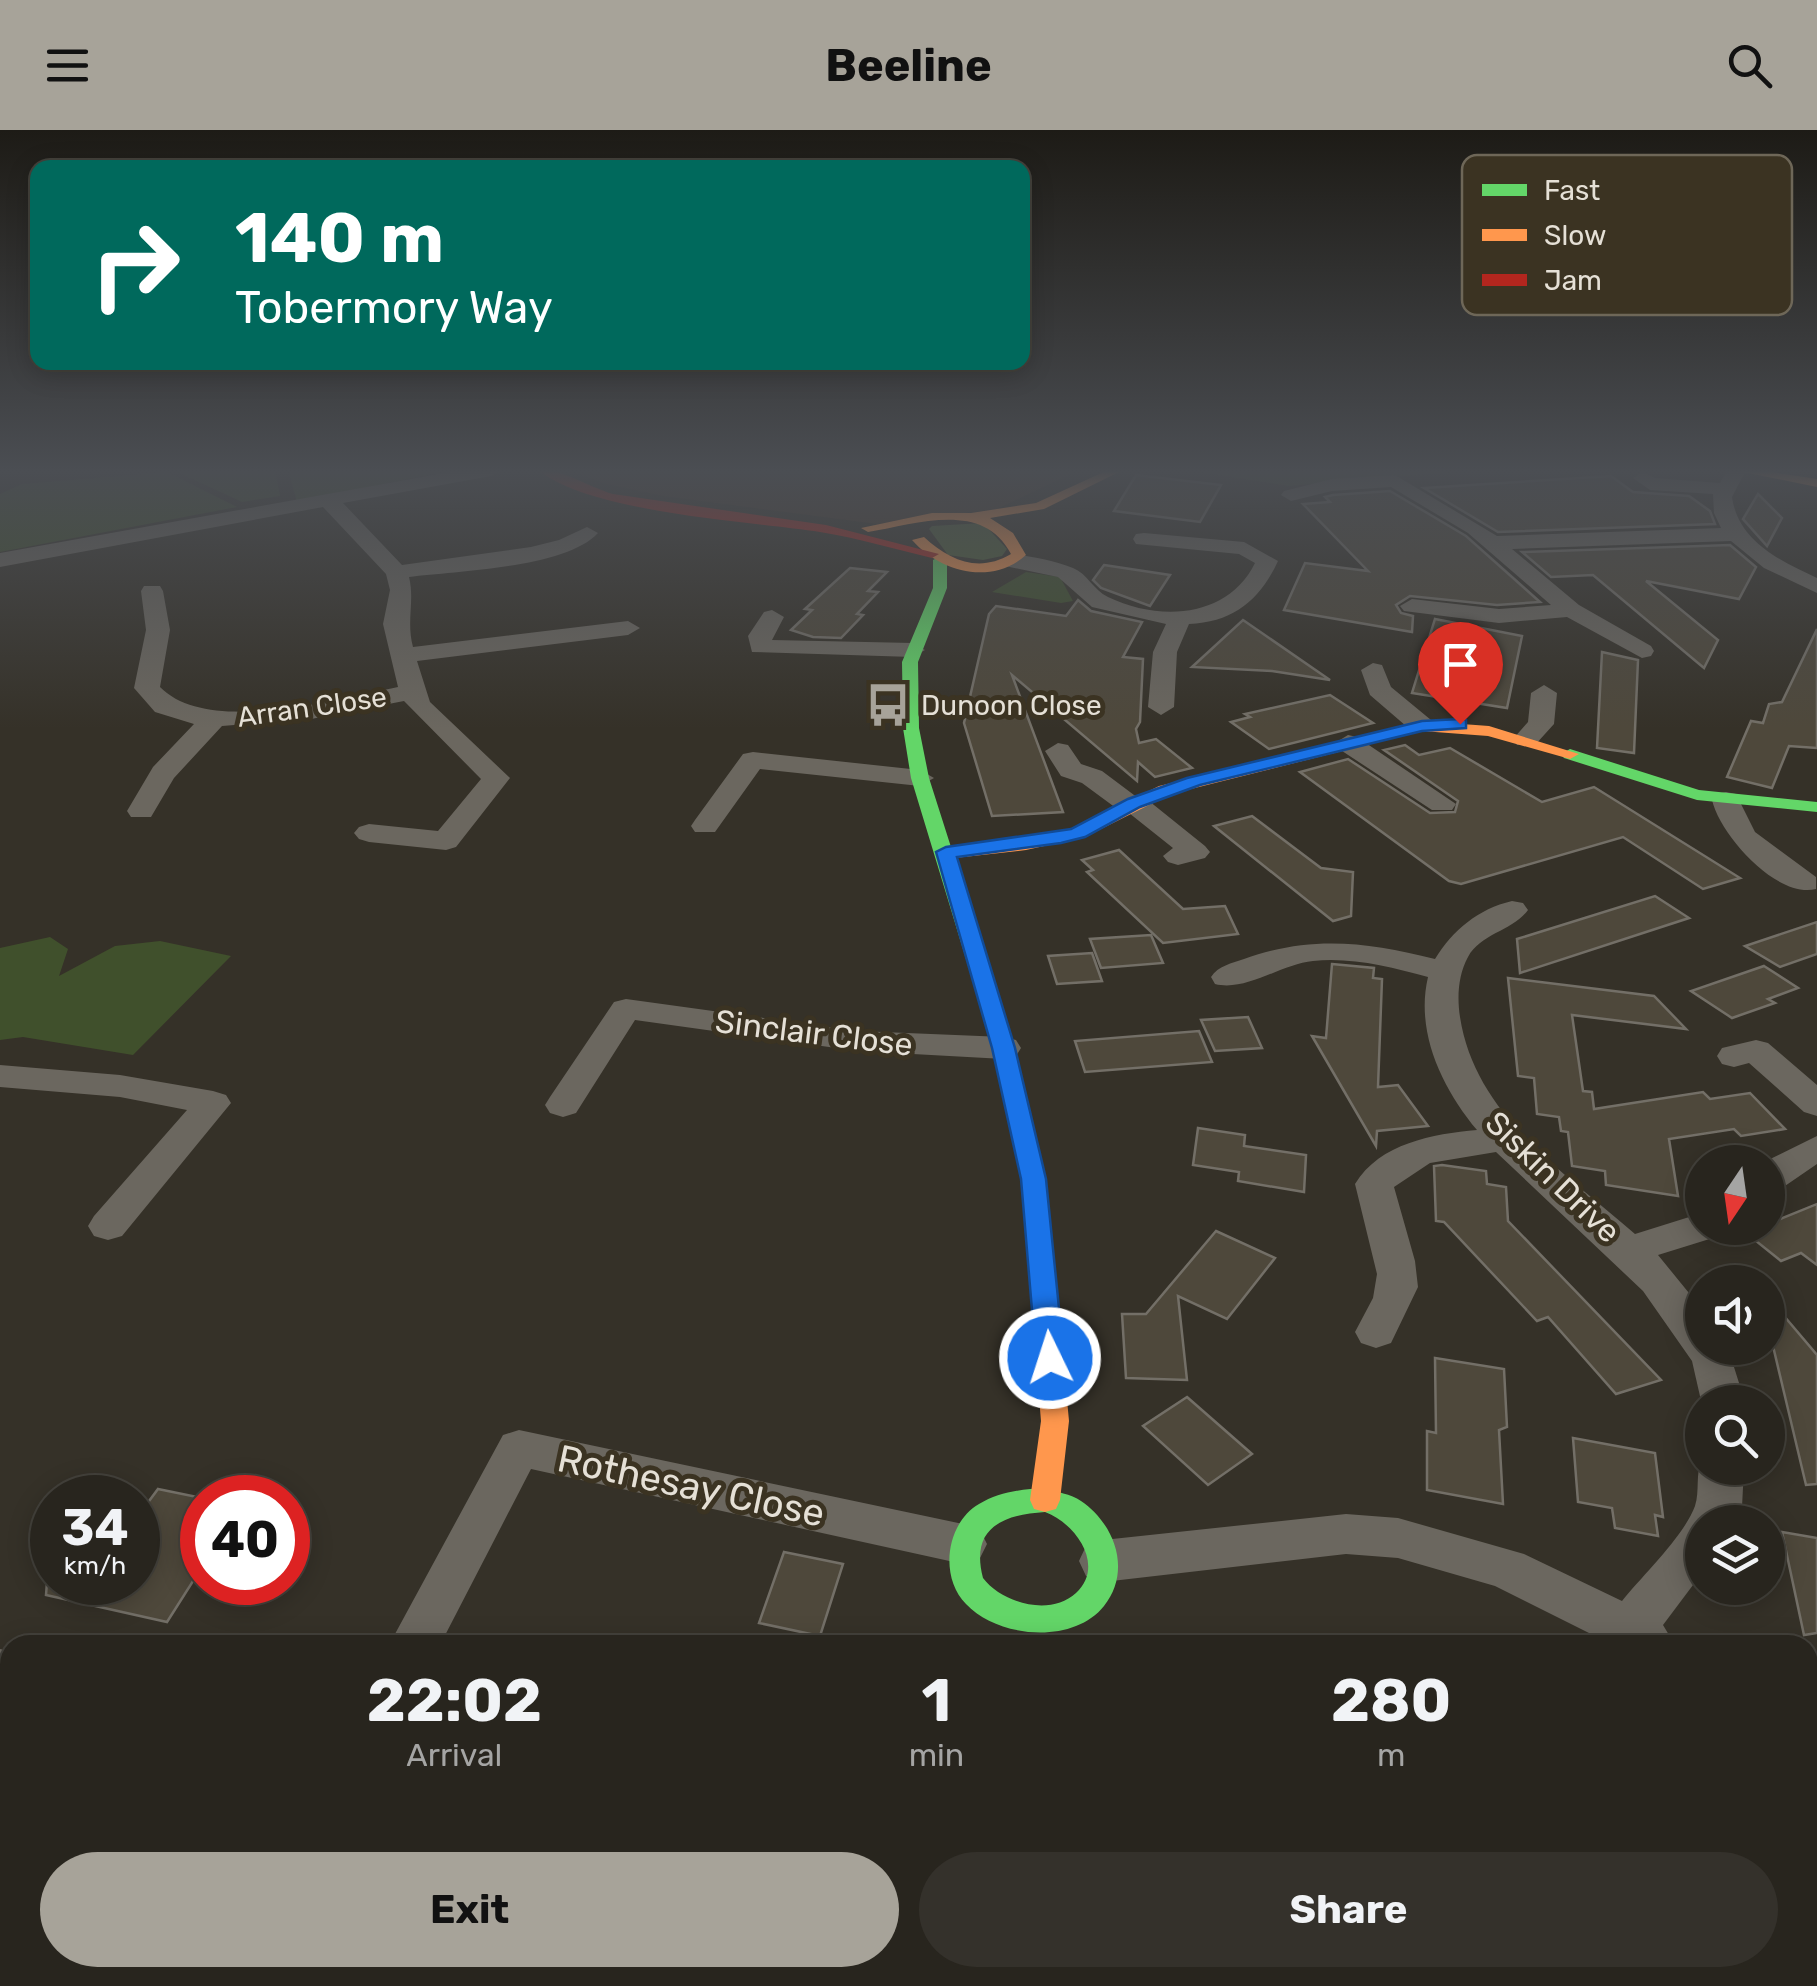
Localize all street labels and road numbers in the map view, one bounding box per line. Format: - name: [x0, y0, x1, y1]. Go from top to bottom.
- street label: Arran Close: [235, 680, 389, 734]
- street label: Sinclair Close: [713, 1002, 915, 1064]
- street label: Siskin Drive: [1478, 1103, 1628, 1251]
- street label: Rothesay Close: [553, 1435, 829, 1537]

